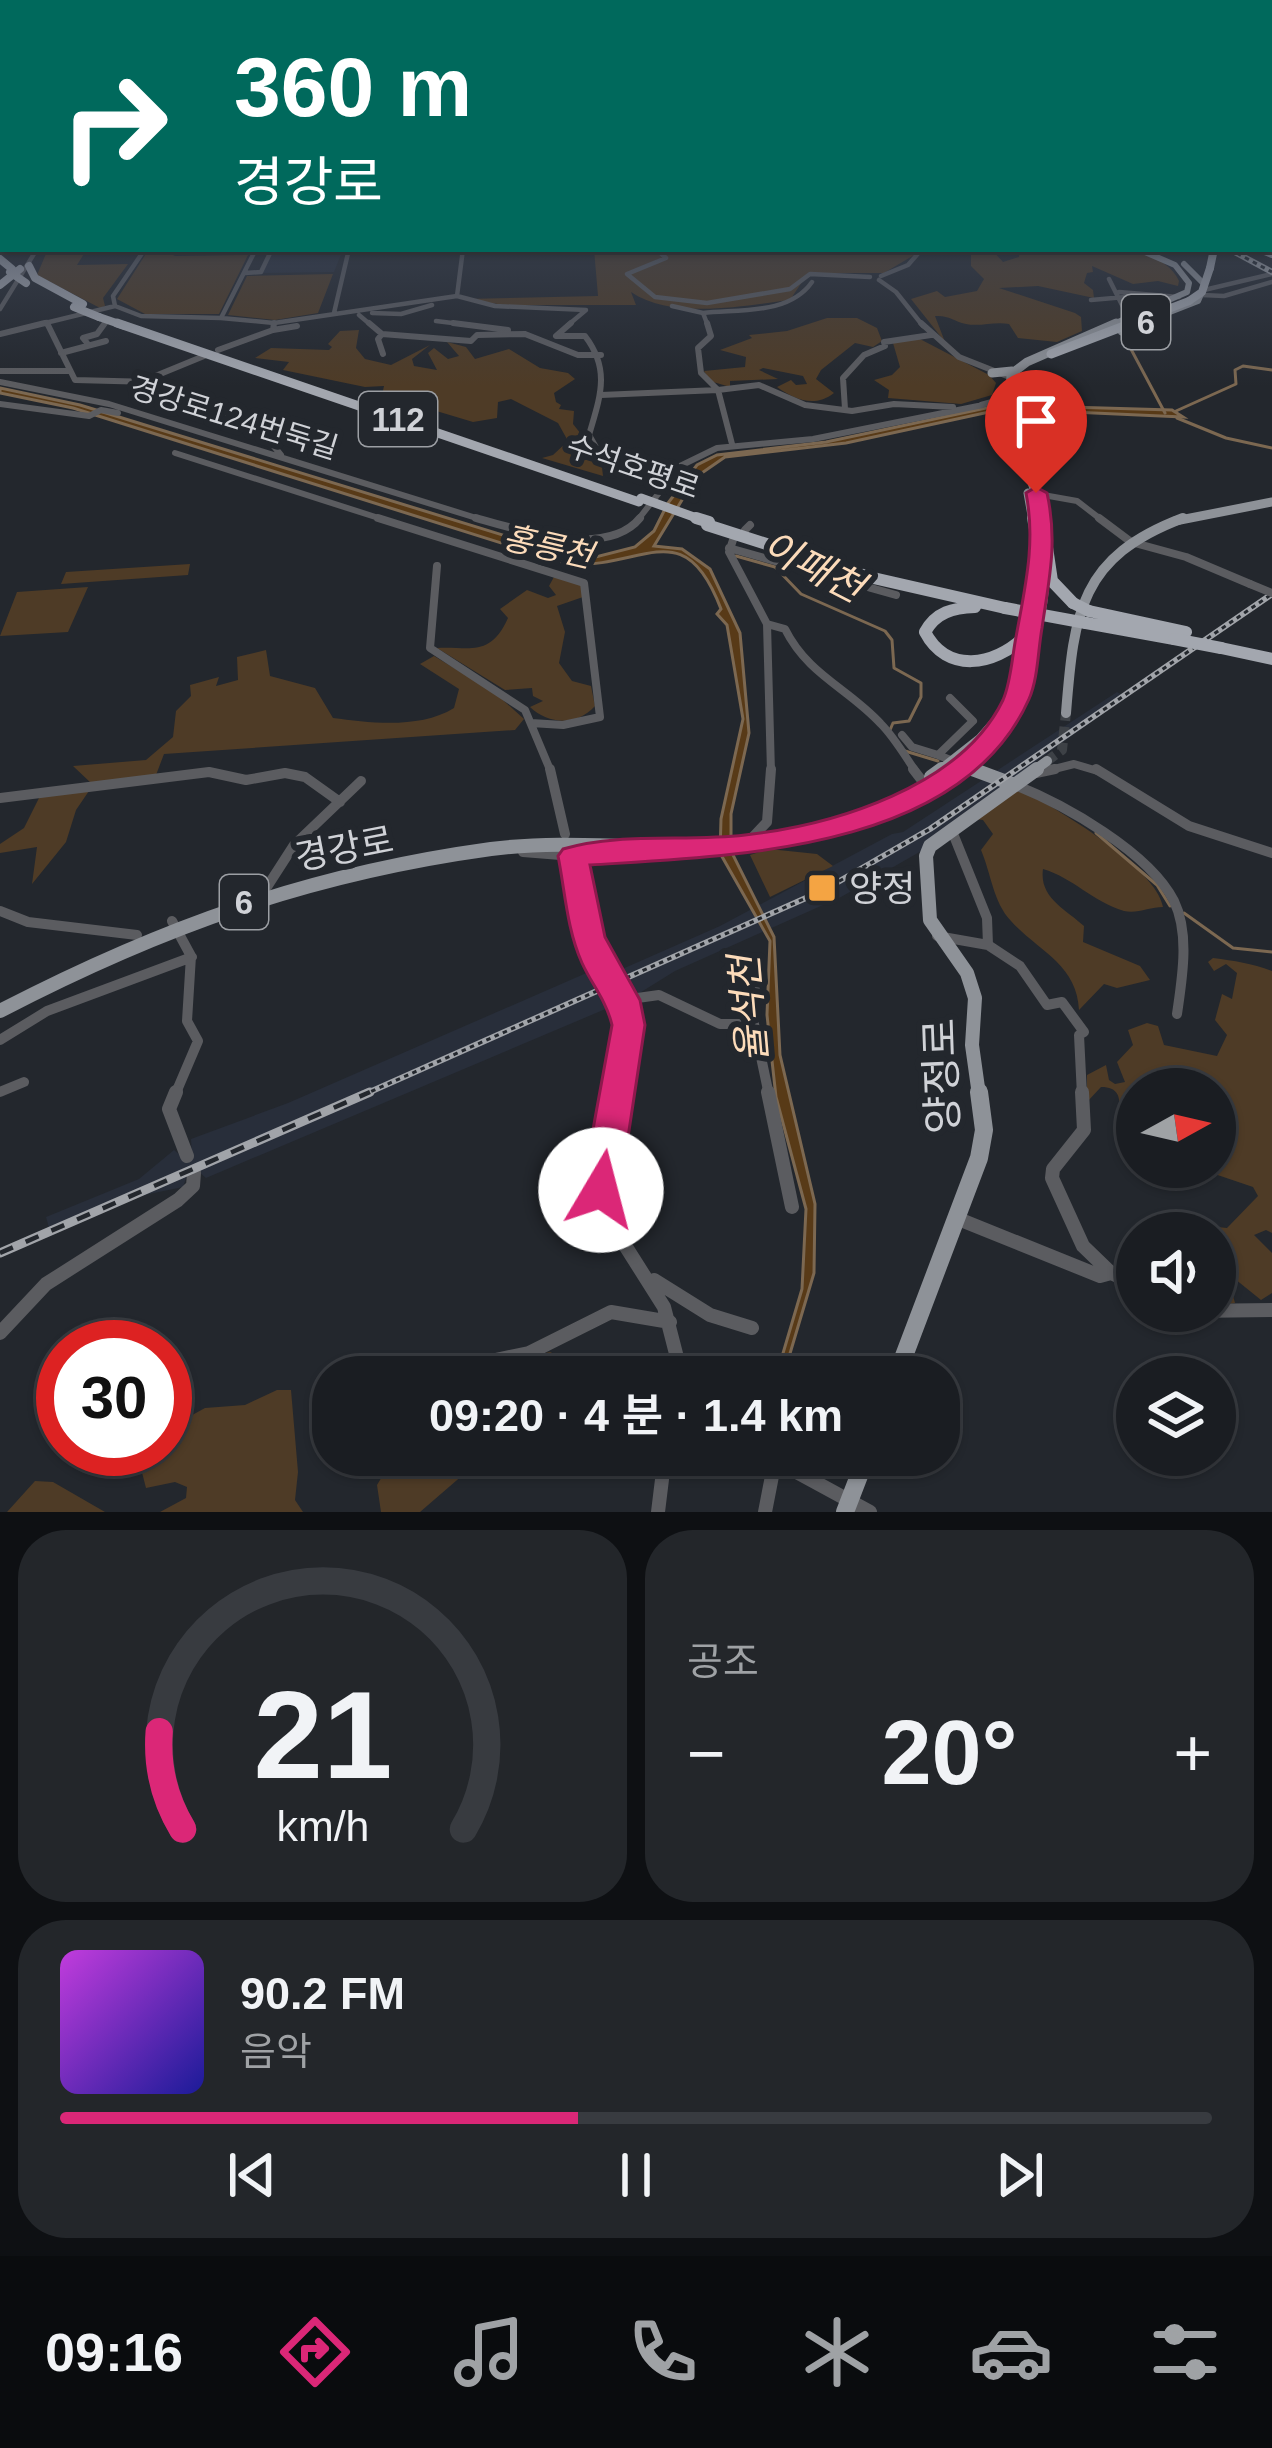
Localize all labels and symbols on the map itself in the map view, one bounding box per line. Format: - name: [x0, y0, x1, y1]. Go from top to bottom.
- road number: 6: [1122, 295, 1170, 349]
- street label: 경강로124번둑길: [126, 370, 342, 465]
- pin: [985, 370, 1087, 493]
- road number: 112: [359, 392, 437, 446]
- street label: 수석호평로: [563, 428, 704, 505]
- water label: 홍릉천: [499, 518, 600, 576]
- water label: 이패천: [755, 523, 874, 612]
- street label: 경강로: [291, 819, 397, 878]
- place label: 양정: [849, 868, 915, 909]
- marker: 양정: [806, 872, 838, 904]
- road number: 6: [220, 875, 268, 929]
- water label: 율석천: [722, 949, 775, 1064]
- street label: 양정로: [916, 1017, 967, 1135]
- north arrow: [1116, 1068, 1236, 1188]
- position arrow: [538, 1127, 664, 1253]
- speed limit sign: 30: [36, 1320, 192, 1476]

